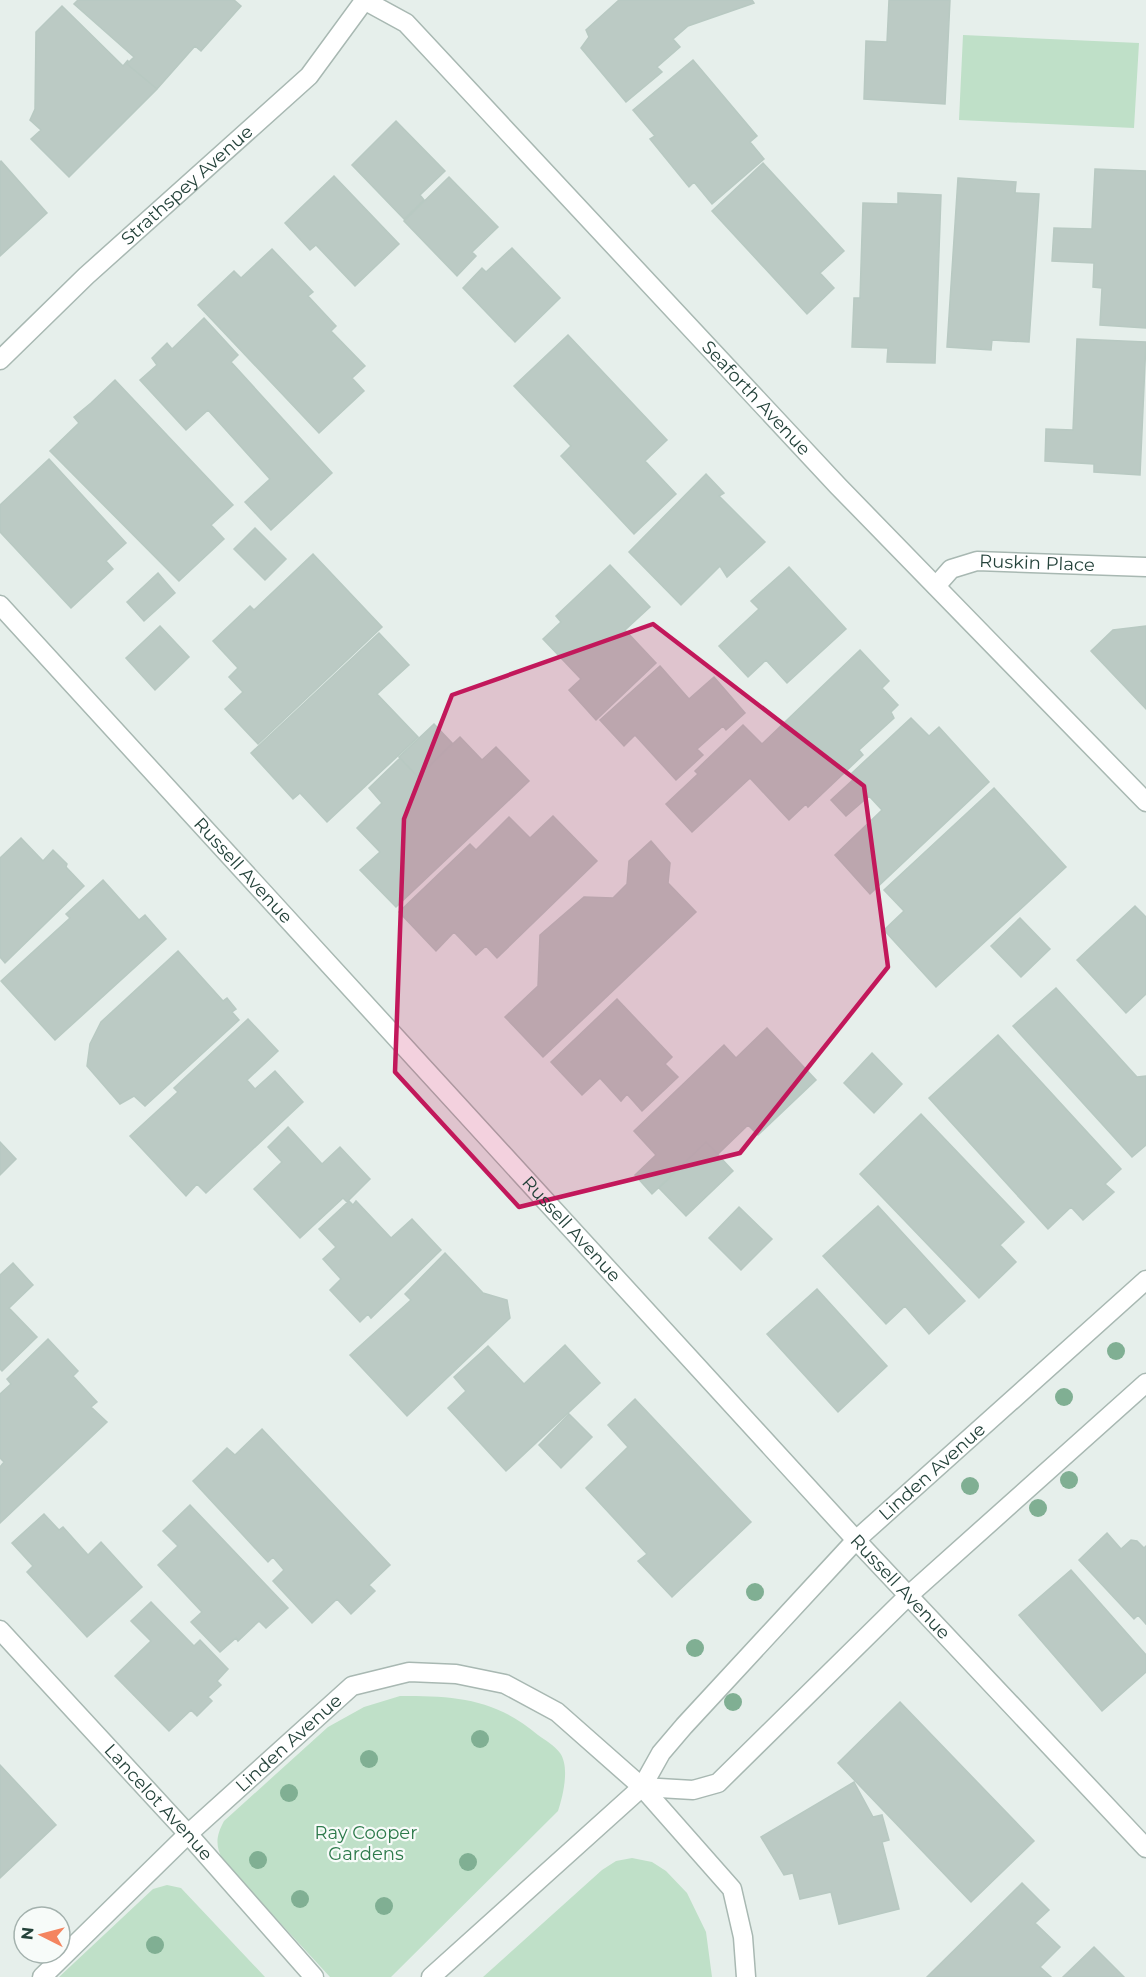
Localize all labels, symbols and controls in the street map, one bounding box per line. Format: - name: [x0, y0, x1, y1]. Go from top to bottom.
- street label: Strathspey Avenue: [117, 121, 258, 250]
- street label: Seaforth Avenue: [697, 336, 815, 460]
- street label: Ruskin Place: [979, 550, 1095, 576]
- street label: Russell Avenue: [189, 813, 297, 928]
- street label: Russell Avenue: [517, 1171, 625, 1287]
- street label: Linden Avenue: [874, 1418, 990, 1525]
- street label: Russell Avenue: [845, 1530, 955, 1644]
- street label: Linden Avenue: [231, 1689, 346, 1797]
- street label: Lancelot Avenue: [100, 1739, 217, 1865]
- park label: Ray Cooper Gardens: [315, 1822, 417, 1865]
- north arrow: [12, 1905, 72, 1965]
- text: N: [17, 1926, 38, 1941]

